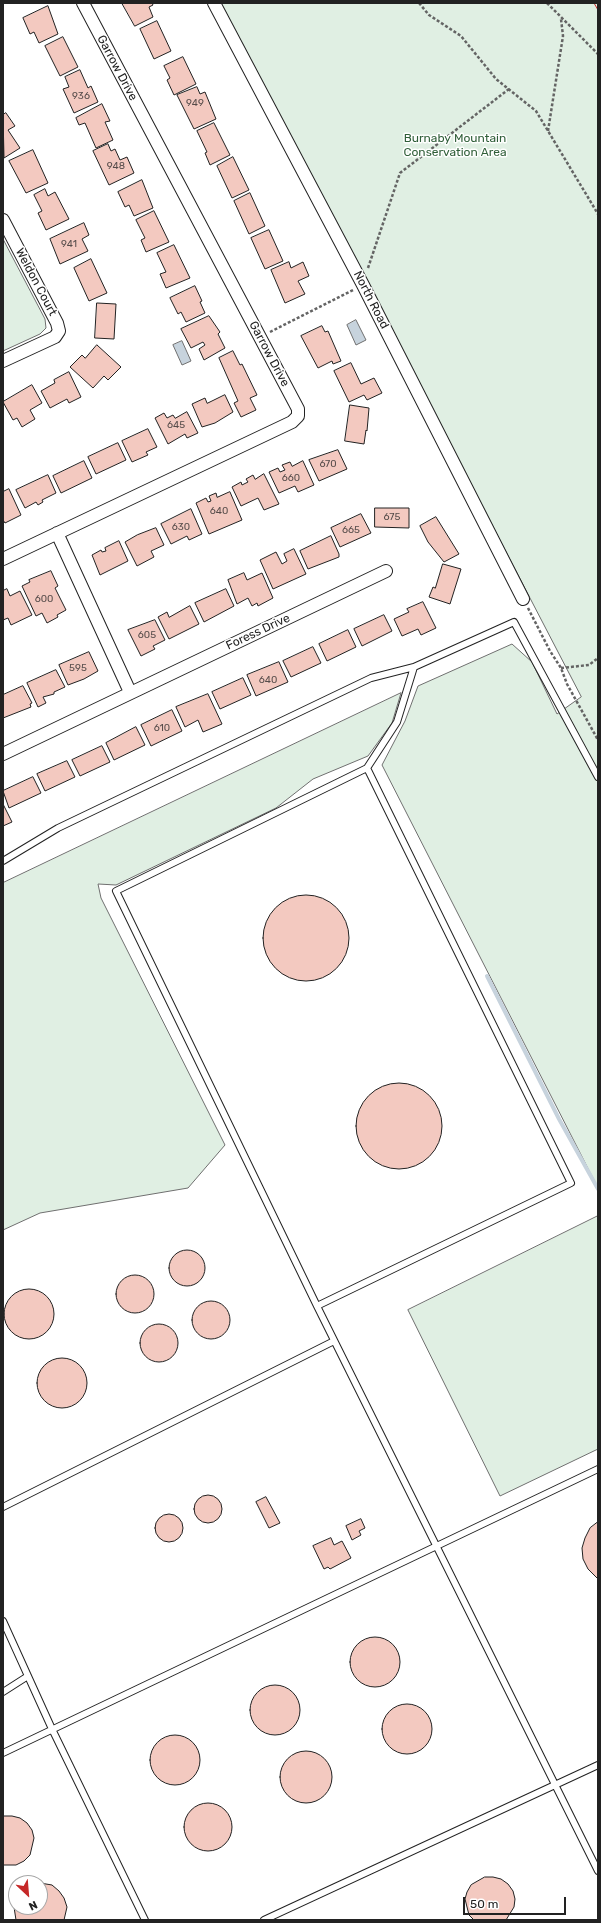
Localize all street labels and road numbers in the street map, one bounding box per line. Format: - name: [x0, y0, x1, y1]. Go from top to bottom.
- street label: Garrow Drive: [94, 33, 140, 103]
- street label: Weldon Court: [12, 246, 60, 318]
- street label: North Road: [350, 269, 392, 331]
- street label: Garrow Drive: [246, 319, 292, 389]
- street label: Foress Drive: [224, 611, 292, 653]

